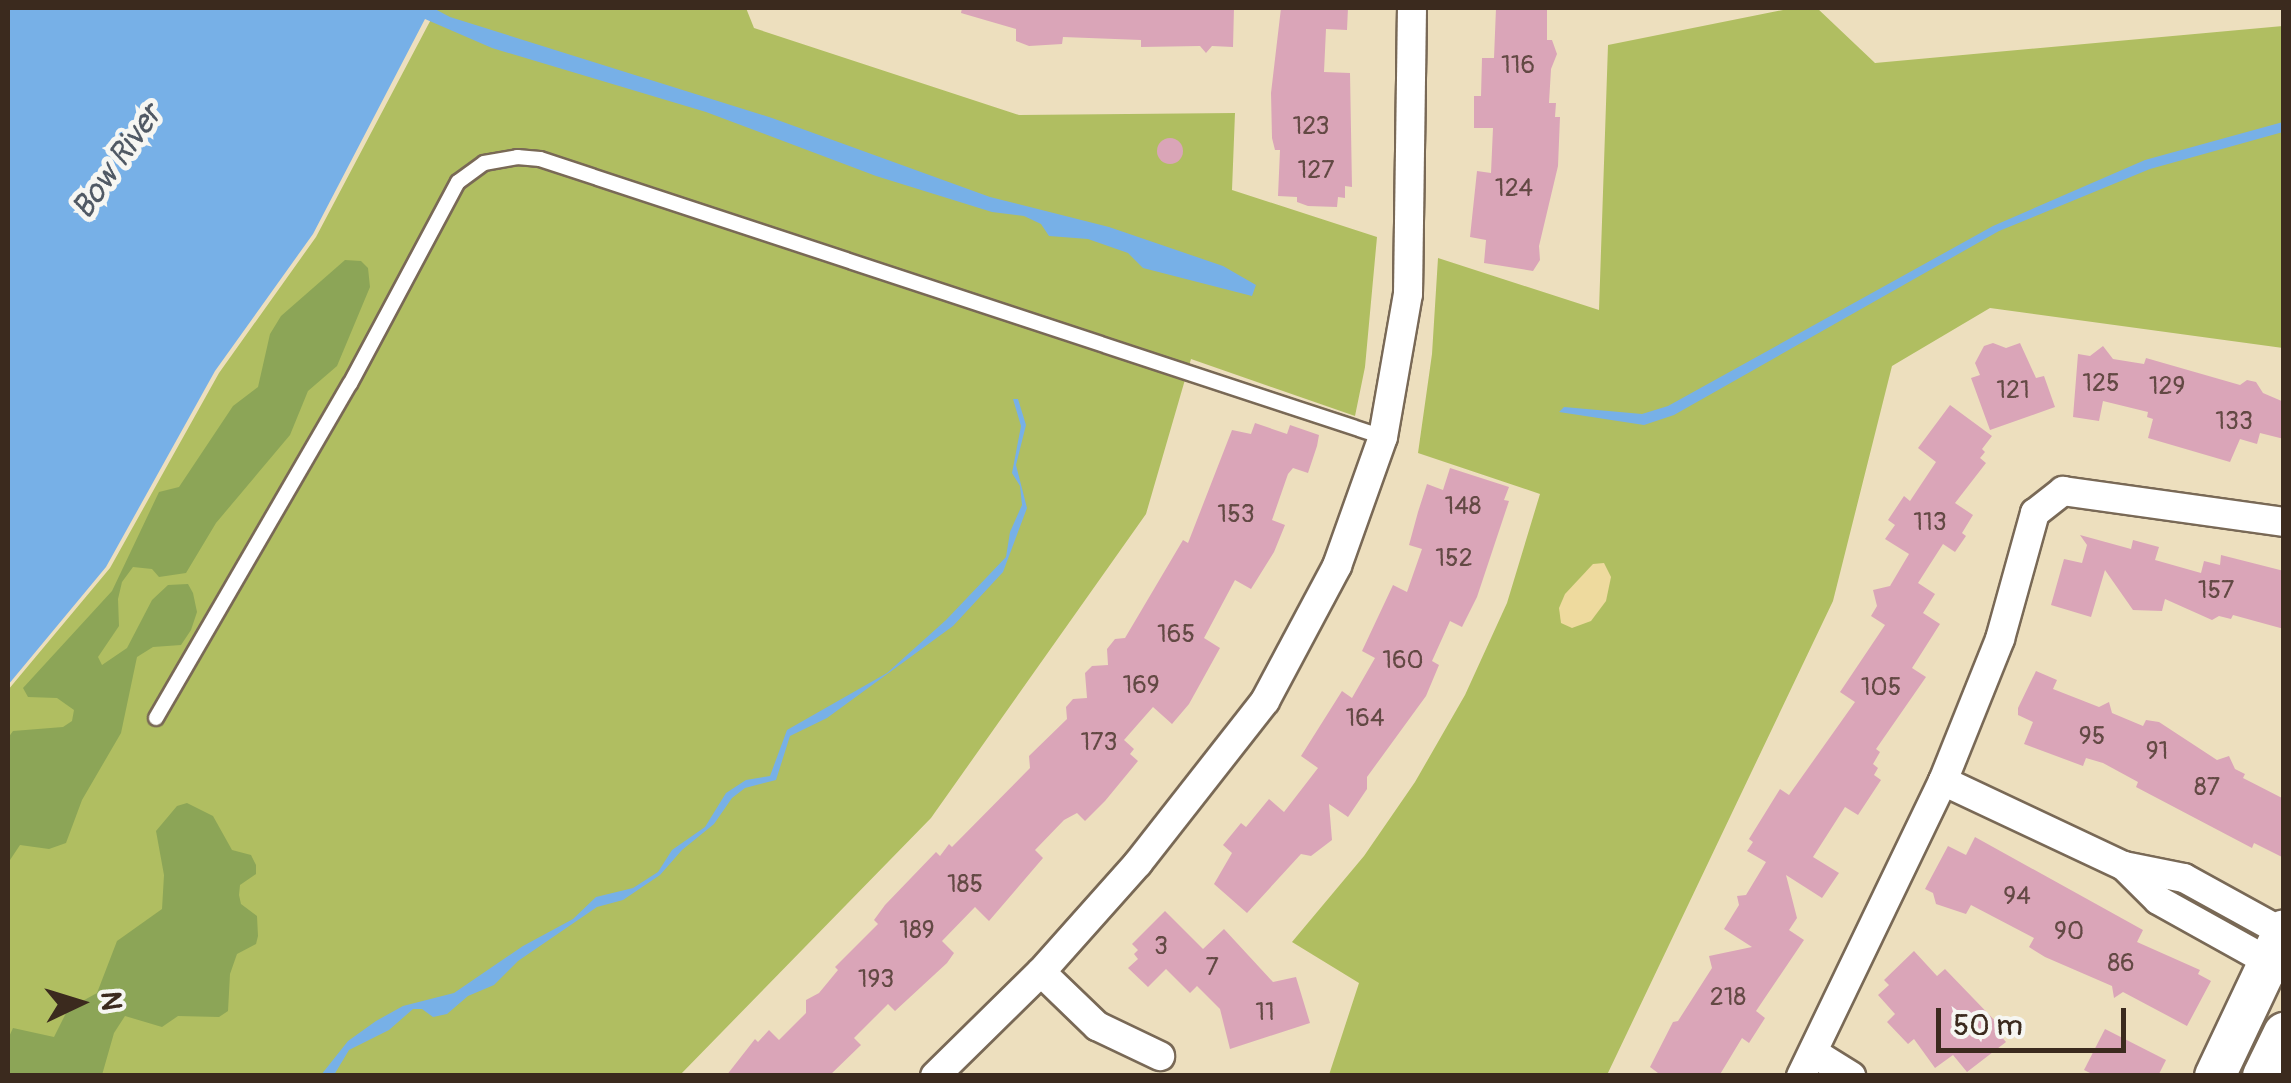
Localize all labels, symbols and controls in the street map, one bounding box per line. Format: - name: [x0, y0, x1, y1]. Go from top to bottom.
- house number: 116: [1501, 51, 1535, 81]
- water label: Bow River: [64, 98, 170, 226]
- house number: 123: [1293, 112, 1329, 142]
- house number: 127: [1298, 156, 1334, 186]
- house number: 124: [1495, 174, 1533, 204]
- house number: 125: [2082, 369, 2120, 399]
- house number: 129: [2149, 372, 2185, 402]
- house number: 121: [1996, 376, 2030, 406]
- house number: 133: [2215, 407, 2253, 437]
- house number: 148: [1445, 492, 1481, 522]
- house number: 153: [1217, 500, 1255, 530]
- house number: 113: [1913, 508, 1947, 538]
- house number: 152: [1435, 544, 1473, 574]
- house number: 157: [2198, 576, 2234, 606]
- house number: 165: [1157, 620, 1195, 650]
- house number: 160: [1382, 646, 1424, 676]
- house number: 169: [1122, 671, 1160, 701]
- house number: 105: [1861, 673, 1901, 703]
- house number: 164: [1346, 704, 1384, 734]
- house number: 95: [2079, 722, 2105, 752]
- house number: 173: [1081, 728, 1117, 758]
- house number: 91: [2146, 737, 2168, 767]
- house number: 87: [2194, 773, 2220, 803]
- house number: 185: [947, 870, 983, 900]
- house number: 94: [2003, 882, 2031, 912]
- house number: 189: [899, 916, 935, 946]
- house number: 90: [2054, 917, 2084, 947]
- house number: 3: [1154, 932, 1168, 962]
- house number: 86: [2107, 949, 2135, 979]
- north arrow: [30, 953, 130, 1053]
- house number: 7: [1205, 953, 1219, 983]
- house number: 193: [858, 965, 894, 995]
- house number: 218: [1710, 983, 1746, 1013]
- scale bar: [1941, 988, 2131, 1050]
- text: N: [92, 990, 129, 1012]
- house number: 11: [1255, 998, 1275, 1028]
- text: 50 m: [1953, 1007, 2023, 1044]

